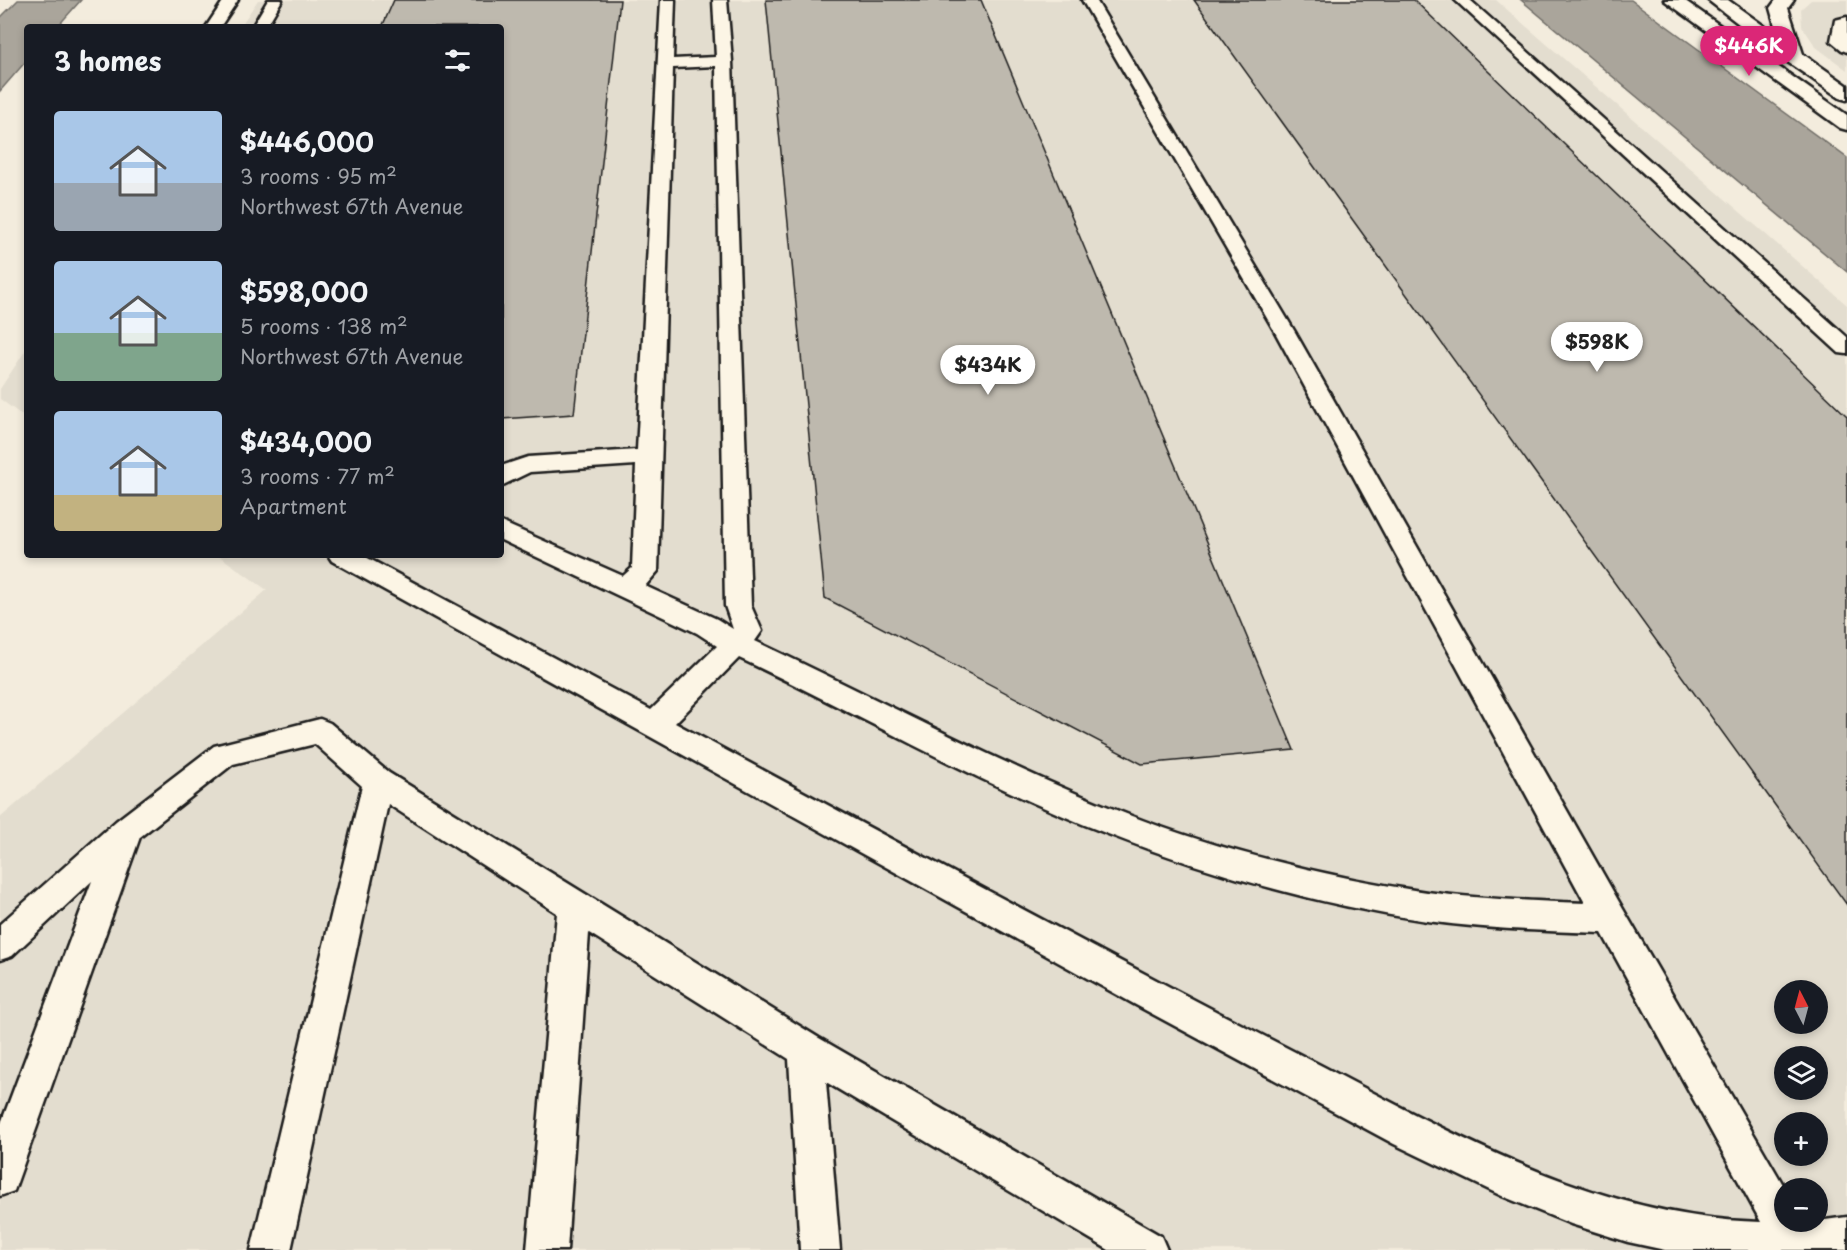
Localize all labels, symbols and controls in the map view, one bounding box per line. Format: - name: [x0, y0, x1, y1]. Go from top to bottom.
- pin: $446K: [1707, 26, 1791, 77]
- text: $446K: [1714, 30, 1784, 60]
- text: 3 homes: [54, 41, 161, 80]
- icon: filters: [441, 44, 474, 77]
- text: $446,000: [240, 122, 374, 161]
- icon: home: [102, 135, 174, 207]
- text: 3 rooms · 95 m²: [240, 161, 397, 191]
- text: Northwest 67th Avenue: [240, 191, 463, 221]
- text: $598,000: [240, 272, 368, 311]
- icon: home: [102, 285, 174, 357]
- text: 5 rooms · 138 m²: [240, 311, 408, 341]
- pin: $598K: [1555, 322, 1639, 373]
- text: $598K: [1565, 326, 1629, 356]
- text: Northwest 67th Avenue: [240, 341, 463, 371]
- pin: $434K: [946, 345, 1030, 396]
- text: $434K: [954, 349, 1022, 379]
- text: $434,000: [240, 422, 372, 461]
- icon: home: [102, 435, 174, 507]
- text: 3 rooms · 77 m²: [240, 461, 395, 491]
- text: Apartment: [240, 491, 347, 521]
- north arrow: [1774, 980, 1828, 1034]
- map controls: [1774, 980, 1828, 1232]
- button: layers: [1774, 1046, 1828, 1100]
- button: +: [1774, 1112, 1828, 1166]
- button: −: [1774, 1178, 1828, 1232]

